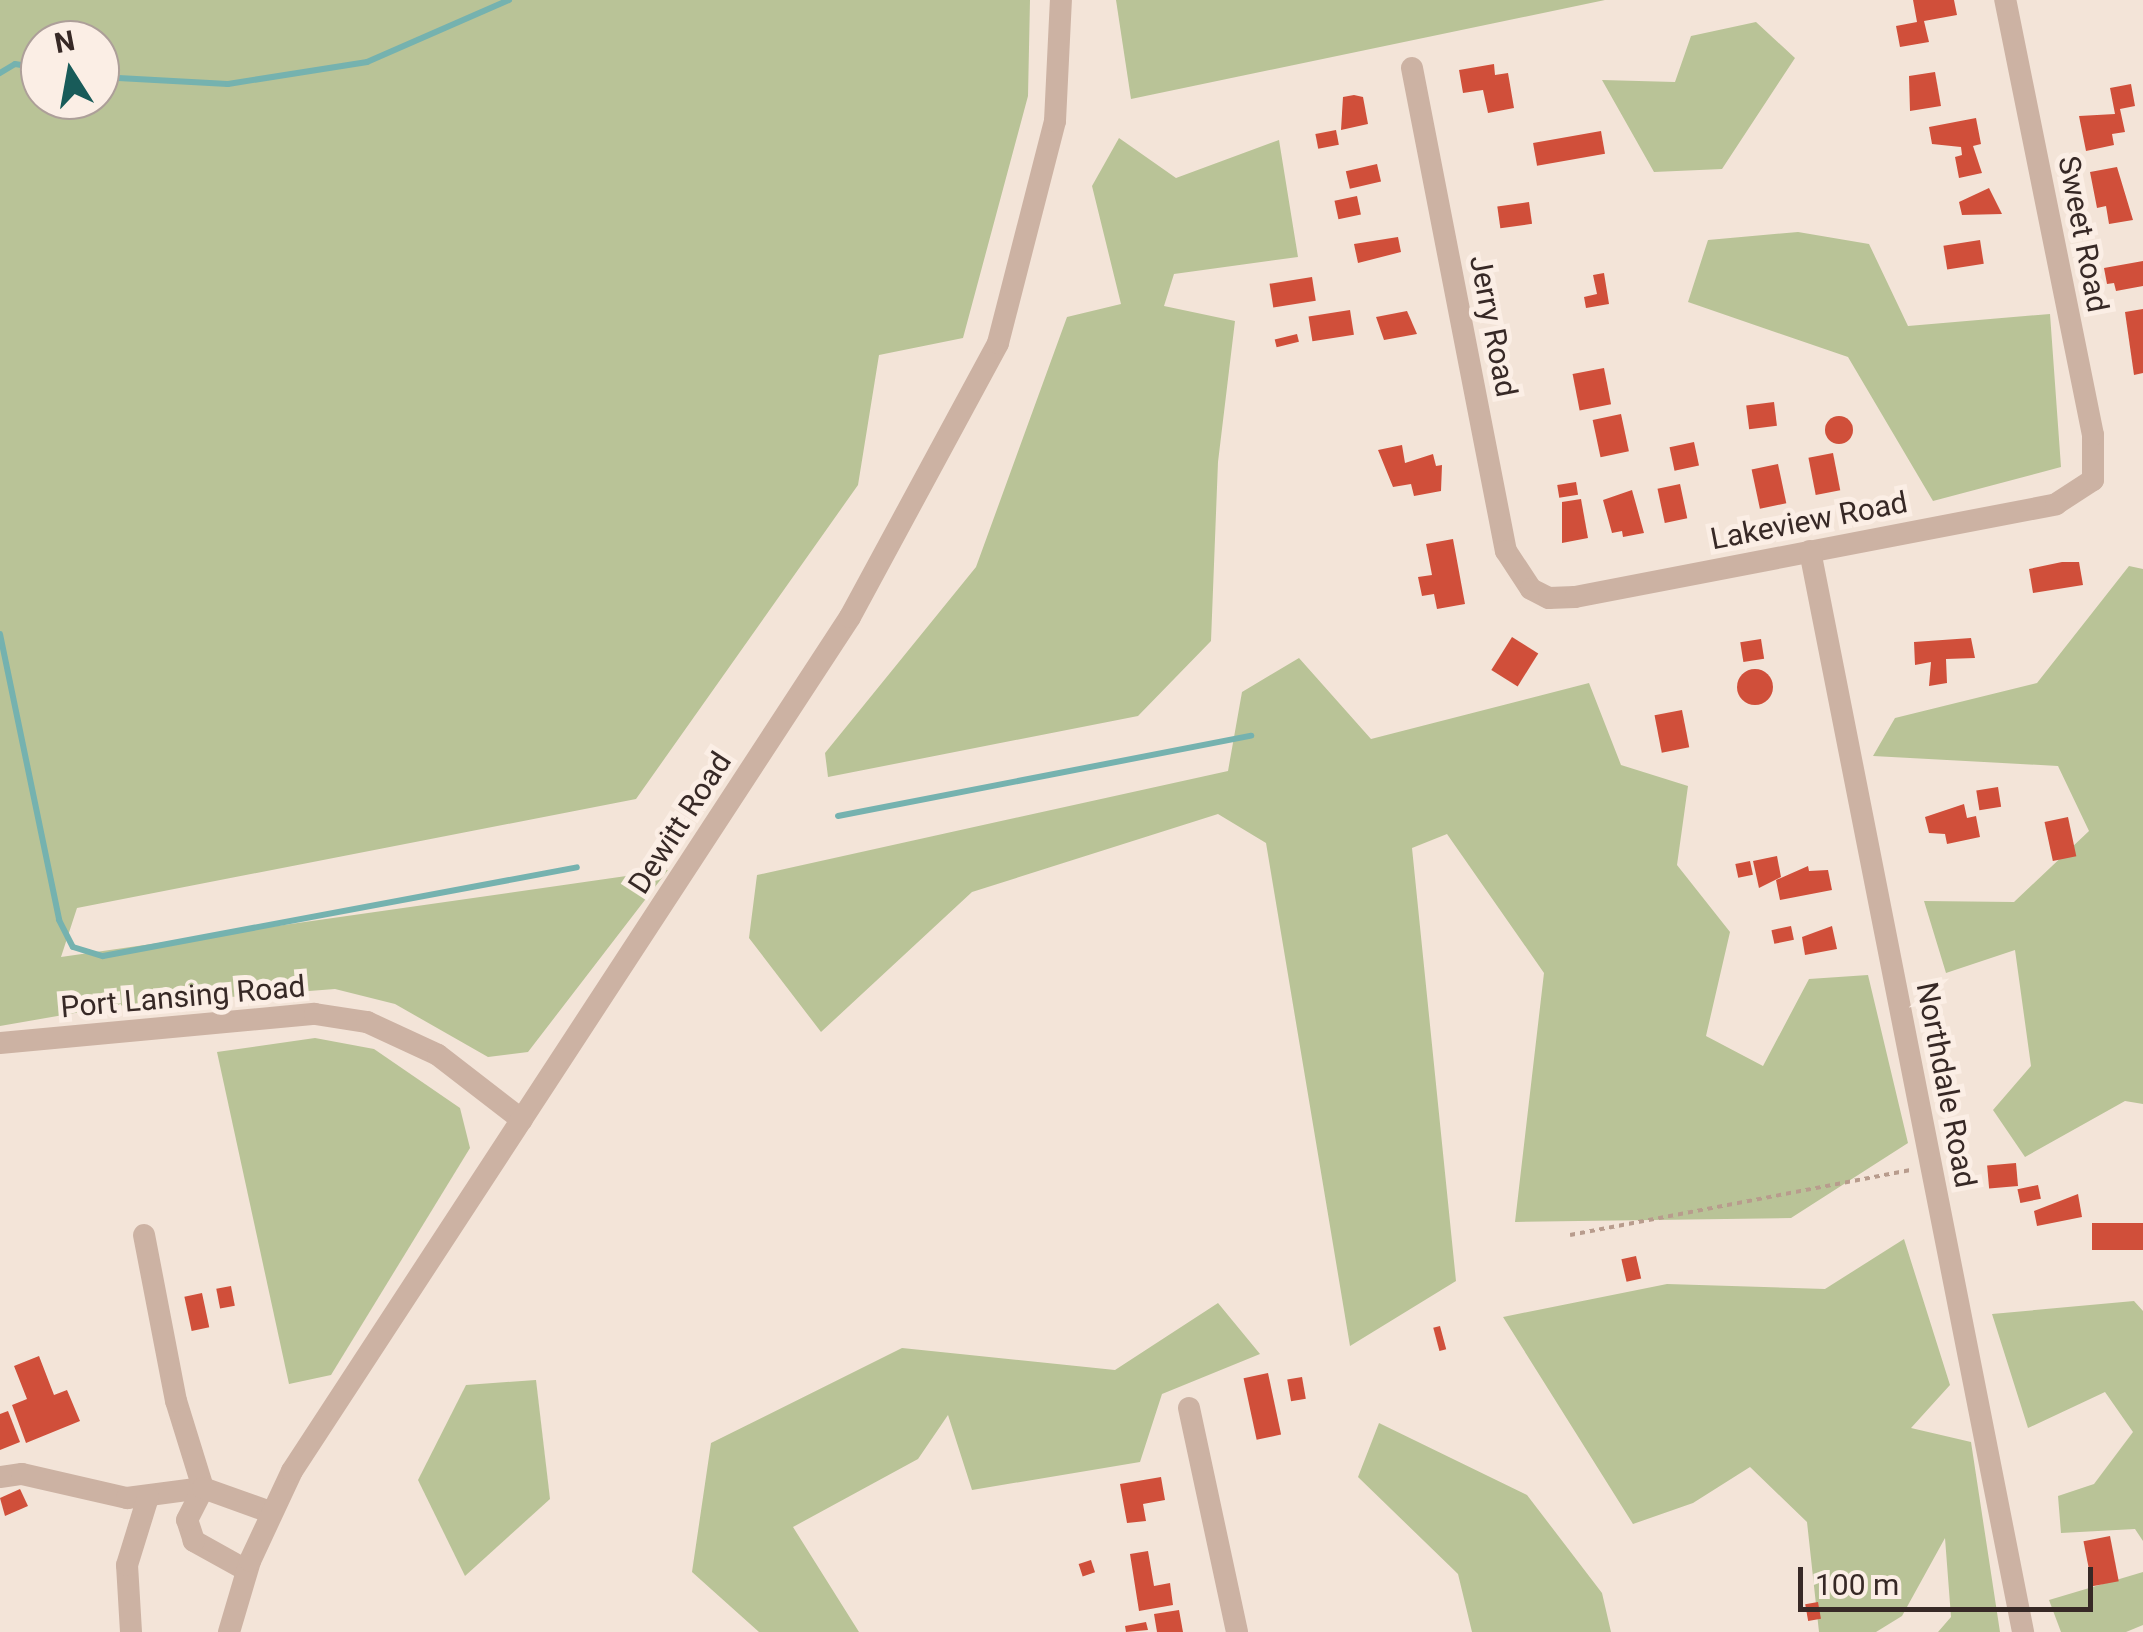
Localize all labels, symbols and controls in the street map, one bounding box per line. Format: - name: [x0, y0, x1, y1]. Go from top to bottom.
- north arrow: [20, 20, 120, 120]
- text: N: [52, 24, 77, 60]
- street label: Sweet Road: [2050, 153, 2116, 315]
- street label: Jerry Road: [1462, 252, 1524, 400]
- street label: Lakeview Road: [1708, 484, 1910, 558]
- street label: Dewitt Road: [621, 746, 739, 900]
- street label: Port Lansing Road: [59, 968, 307, 1026]
- street label: Northdale Road: [1908, 979, 1984, 1191]
- scale bar: [1803, 1547, 2098, 1609]
- text: 100 m: [1815, 1567, 1899, 1602]

